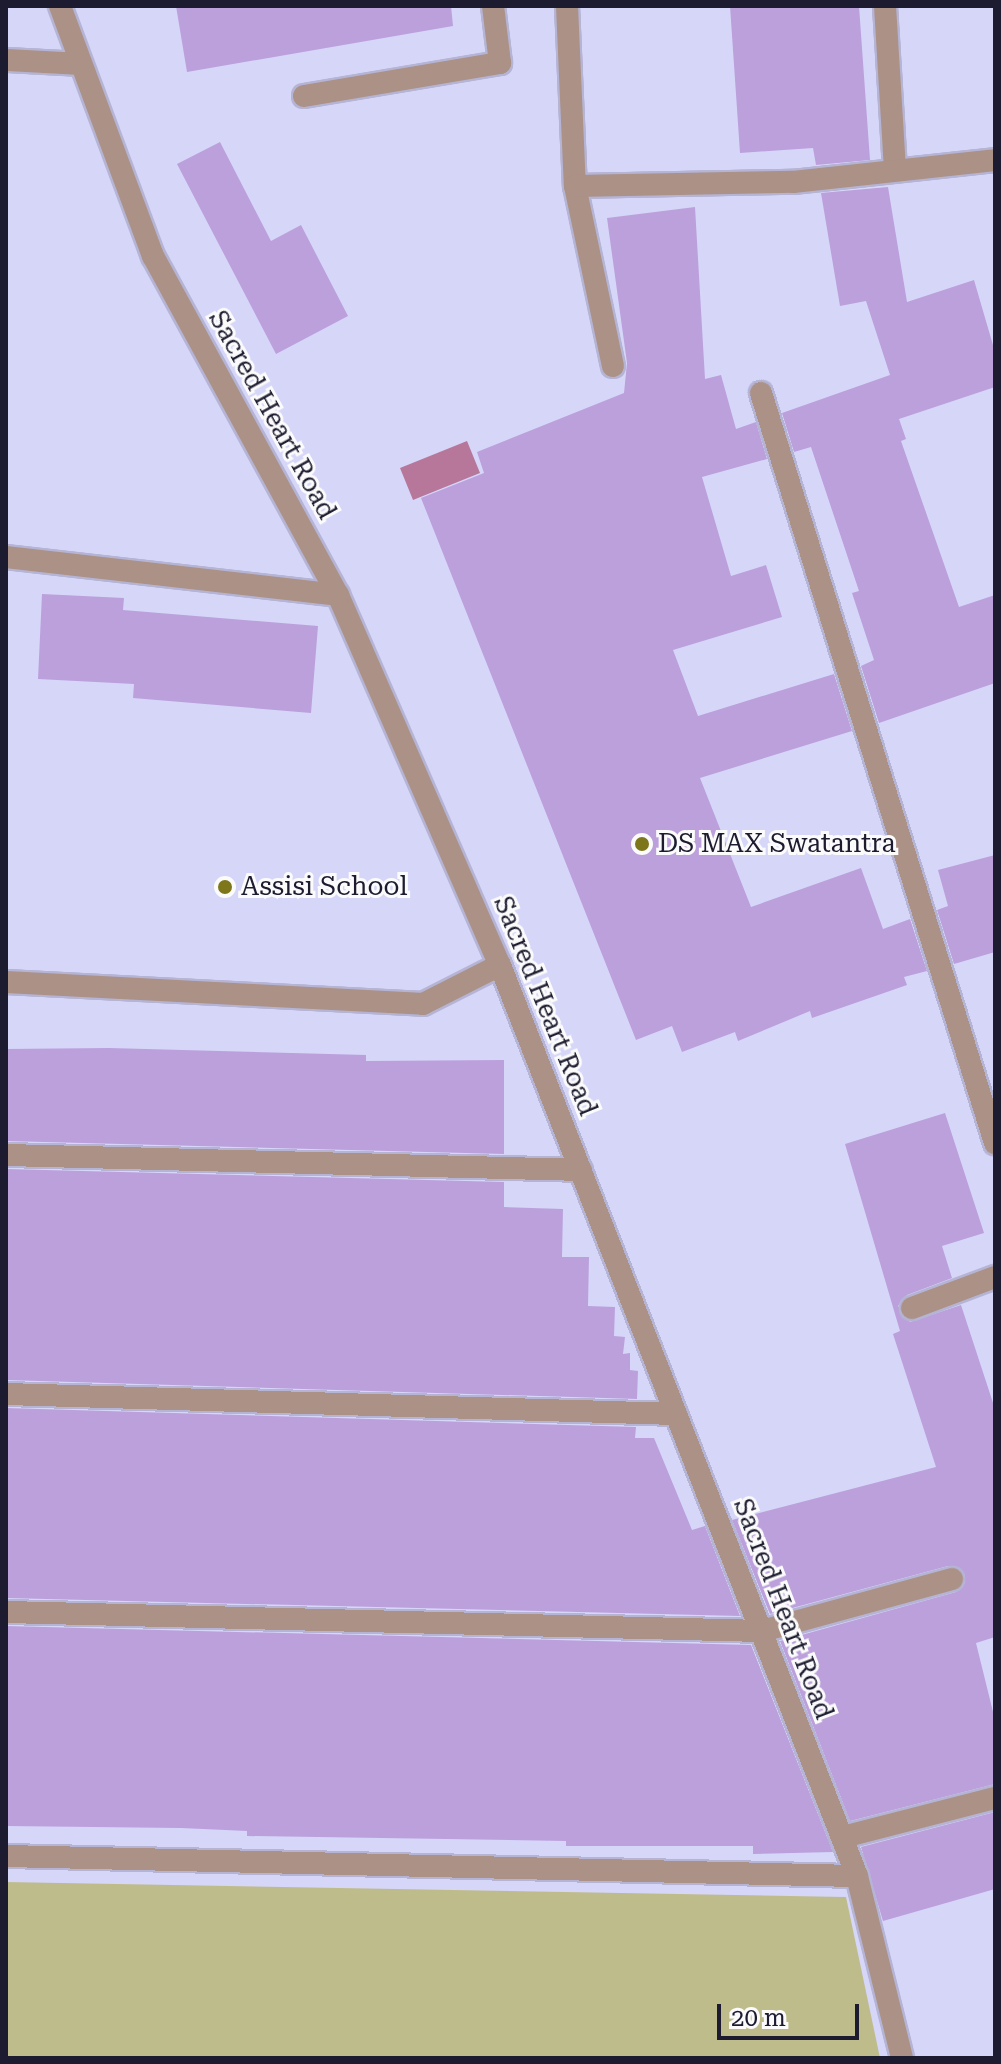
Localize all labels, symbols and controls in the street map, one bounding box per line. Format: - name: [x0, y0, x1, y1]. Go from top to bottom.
- street label: Sacred Heart Road: [202, 305, 342, 525]
- place label: DS MAX Swatantra: [658, 828, 896, 860]
- marker: DS MAX Swatantra: [633, 835, 651, 853]
- place label: Assisi School: [241, 871, 408, 903]
- marker: Assisi School: [216, 878, 234, 896]
- street label: Sacred Heart Road: [487, 892, 603, 1120]
- street label: Sacred Heart Road: [727, 1494, 839, 1724]
- scale bar: [721, 1988, 863, 2038]
- text: 20 m: [731, 2004, 786, 2032]

